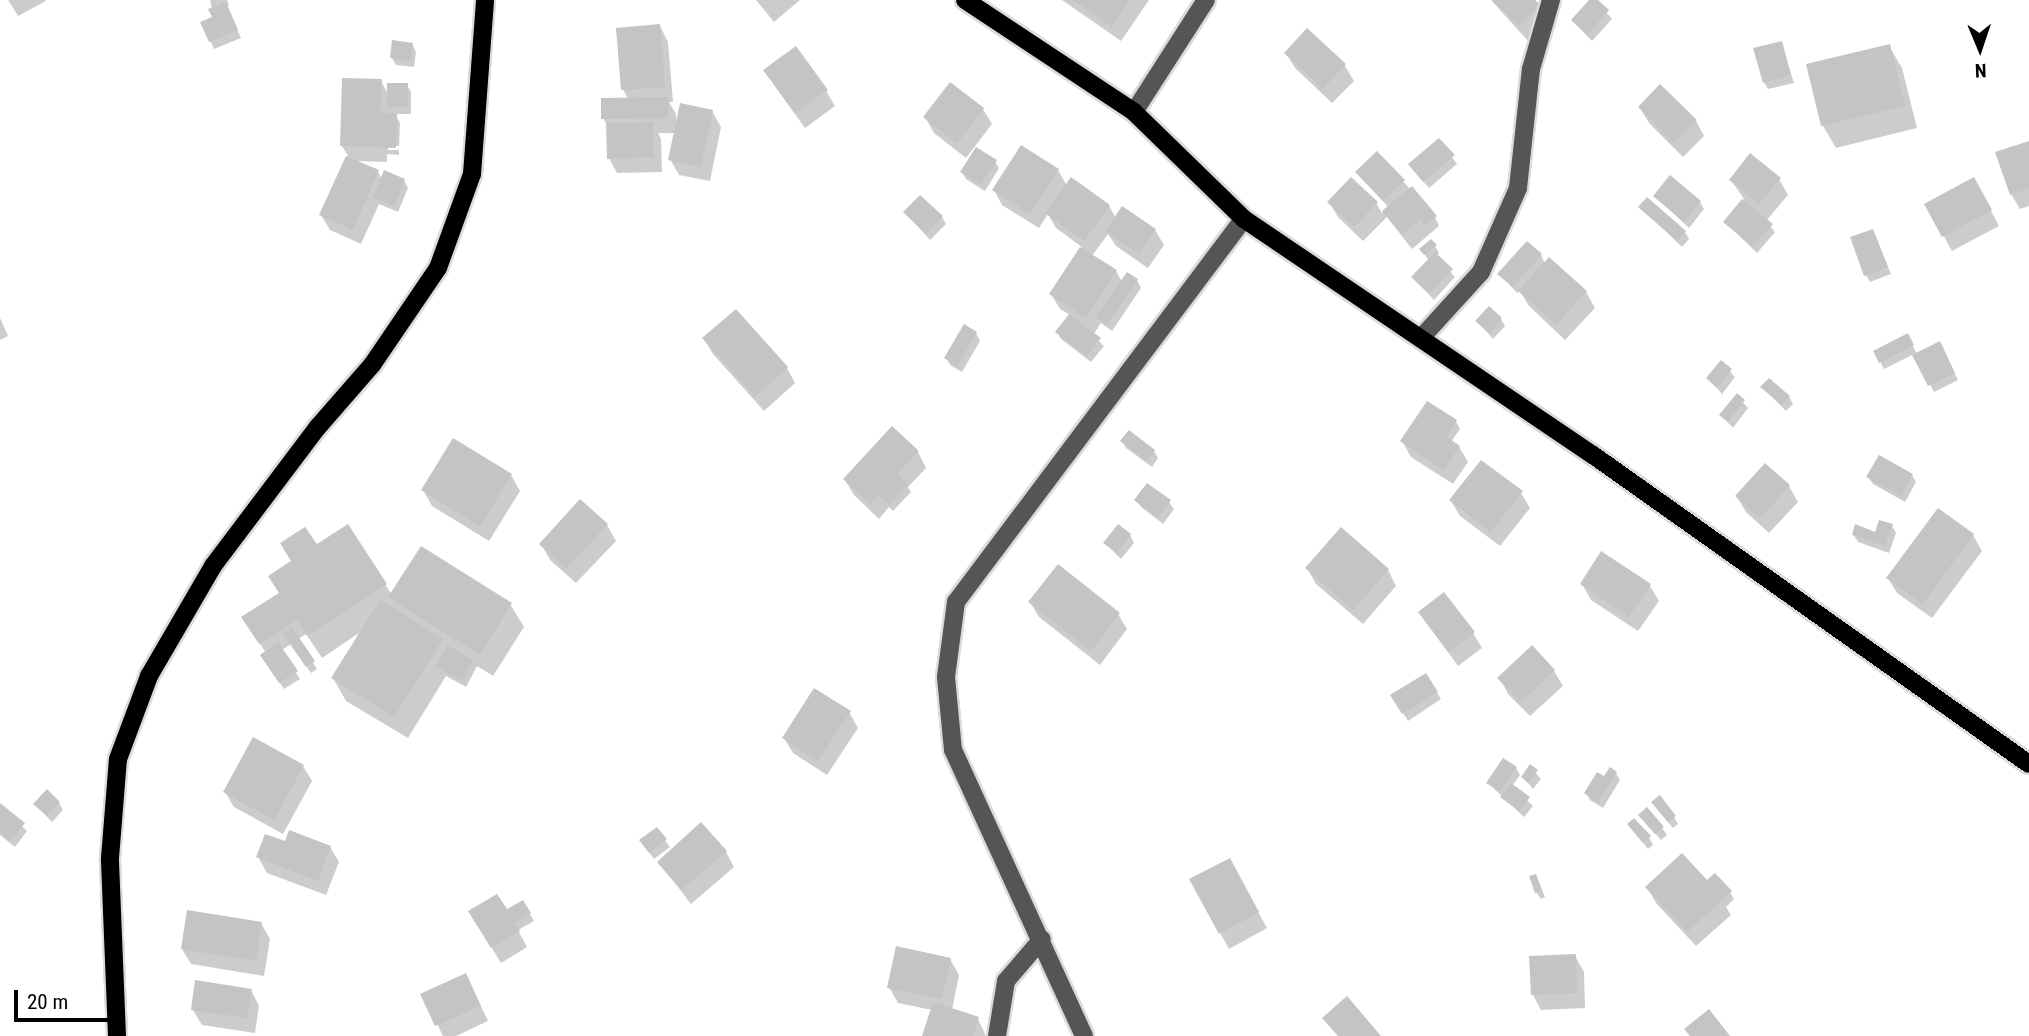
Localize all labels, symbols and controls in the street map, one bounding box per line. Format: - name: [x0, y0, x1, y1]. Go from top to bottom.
- north arrow: [1945, 14, 2015, 84]
- text: N: [1975, 59, 1987, 82]
- scale bar: [18, 976, 116, 1020]
- text: 20 m: [27, 990, 68, 1014]

